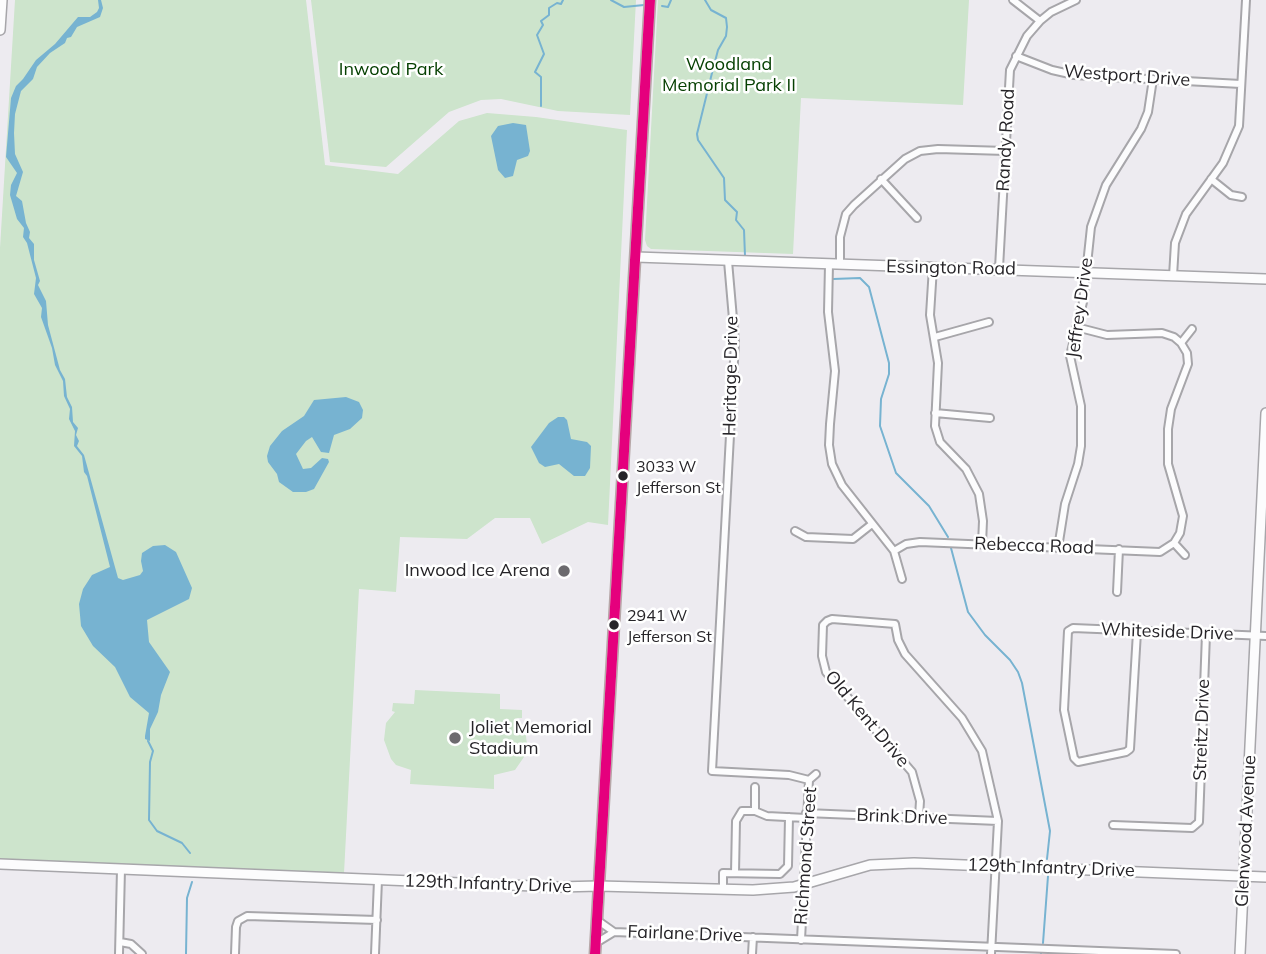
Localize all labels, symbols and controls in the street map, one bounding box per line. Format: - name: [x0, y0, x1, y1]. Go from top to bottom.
- park label: Woodland Memorial Park II: [662, 54, 796, 96]
- park label: Inwood Park: [339, 59, 443, 81]
- street label: Westport Drive: [1063, 61, 1191, 91]
- street label: Randy Road: [993, 88, 1019, 192]
- street label: Essington Road: [886, 256, 1016, 280]
- street label: Jeffrey Drive: [1062, 256, 1098, 360]
- street label: Heritage Drive: [719, 316, 743, 436]
- place label: 3033 W Jefferson St: [636, 457, 721, 495]
- marker: 3033 W Jefferson St: [616, 469, 630, 483]
- street label: Rebecca Road: [974, 533, 1094, 559]
- place label: Inwood Ice Arena: [405, 560, 550, 582]
- marker: Inwood Ice Arena: [556, 563, 572, 579]
- place label: 2941 W Jefferson St: [627, 606, 712, 644]
- marker: 2941 W Jefferson St: [607, 618, 621, 632]
- street label: Whiteside Drive: [1100, 619, 1234, 645]
- street label: Old Kent Drive: [820, 666, 914, 772]
- street label: Streitz Drive: [1189, 679, 1215, 781]
- place label: Joliet Memorial Stadium: [469, 717, 592, 760]
- marker: Joliet Memorial Stadium: [447, 730, 463, 746]
- street label: Glenwood Avenue: [1231, 755, 1261, 907]
- street label: Richmond Street: [790, 786, 822, 926]
- street label: Brink Drive: [856, 805, 948, 829]
- street label: 129th Infantry Drive: [967, 854, 1135, 882]
- street label: 129th Infantry Drive: [404, 870, 572, 898]
- street label: Fairlane Drive: [627, 921, 743, 947]

